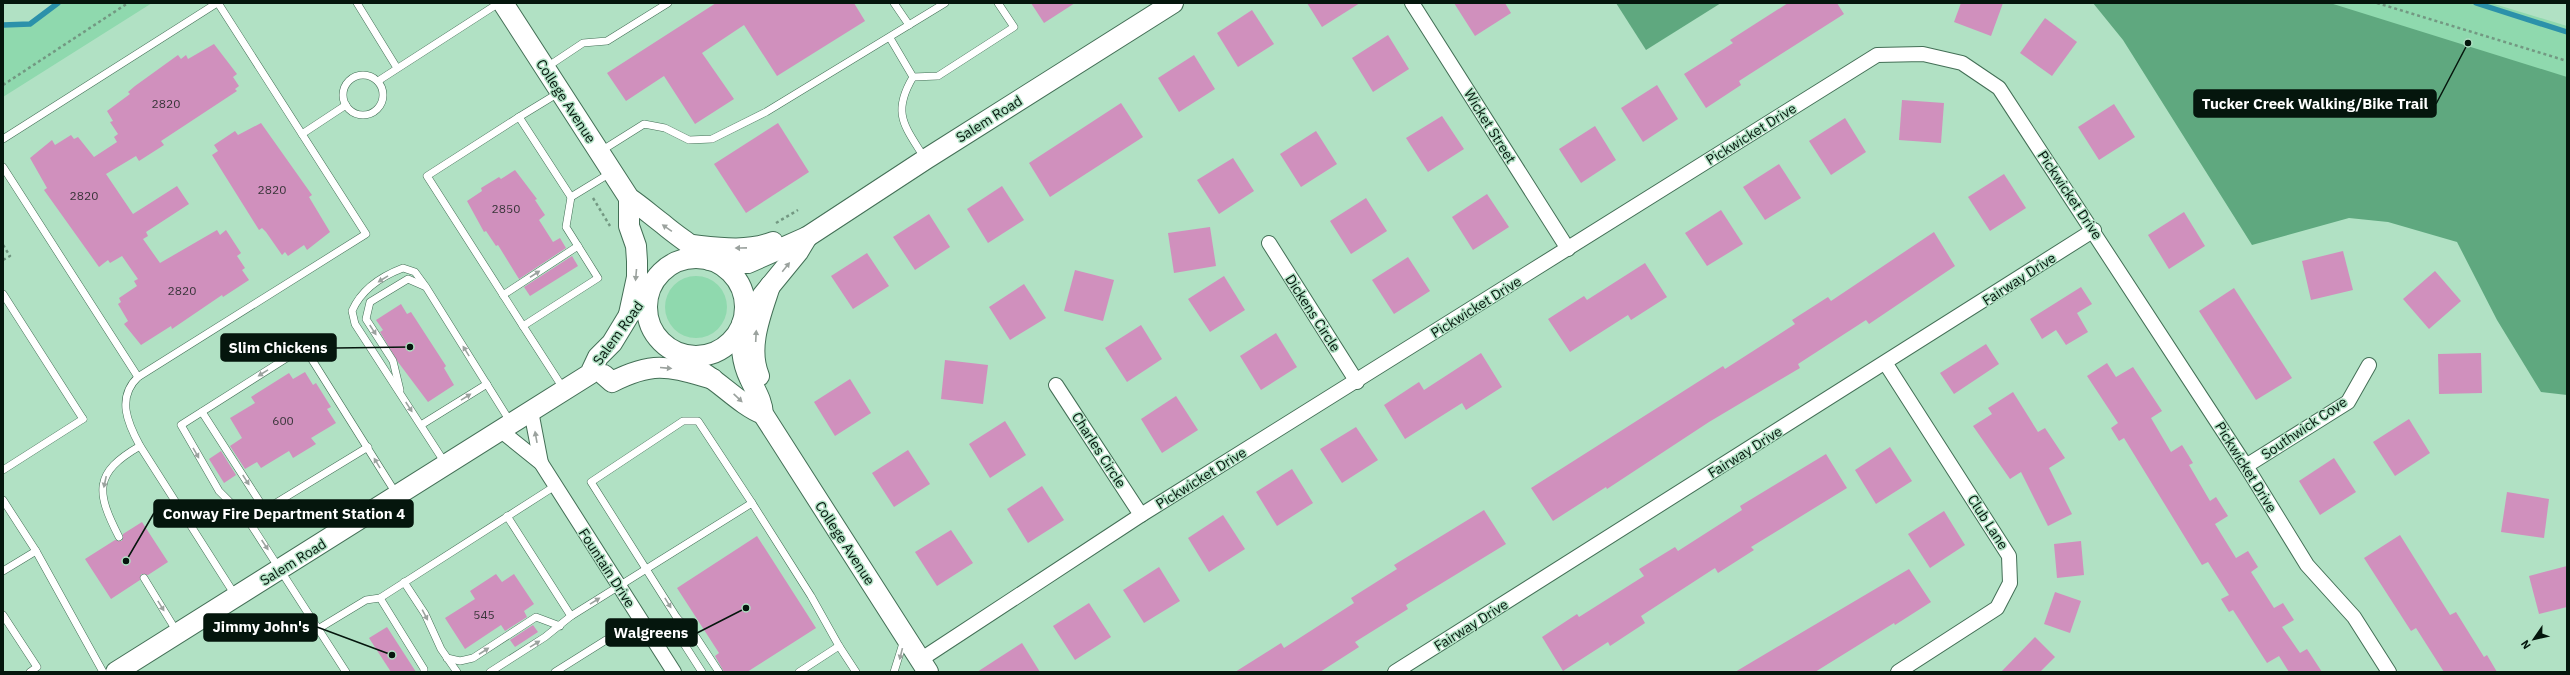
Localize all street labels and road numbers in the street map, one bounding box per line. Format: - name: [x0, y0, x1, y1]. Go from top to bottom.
- street label: College Avenue: [532, 56, 600, 147]
- street label: Wicket Street: [1460, 85, 1520, 167]
- street label: Salem Road: [953, 92, 1025, 146]
- street label: Pickwicket Drive: [1702, 99, 1800, 169]
- street label: Pickwicket Drive: [2034, 147, 2106, 243]
- street label: Fairway Drive: [1979, 248, 2059, 309]
- street label: Dickens Circle: [1281, 271, 1345, 355]
- street label: Pickwicket Drive: [1427, 272, 1525, 342]
- street label: Salem Road: [589, 297, 647, 369]
- street label: Southwick Cove: [2258, 393, 2351, 463]
- street label: Charles Circle: [1068, 409, 1130, 492]
- street label: Pickwicket Drive: [2211, 418, 2281, 516]
- street label: Fairway Drive: [1704, 422, 1786, 482]
- street label: Pickwicket Drive: [1152, 443, 1250, 513]
- street label: Club Lane: [1964, 491, 2013, 553]
- street label: College Avenue: [811, 498, 879, 589]
- street label: Fountain Drive: [575, 525, 639, 611]
- street label: Salem Road: [257, 535, 329, 589]
- street label: Fairway Drive: [1430, 595, 1512, 655]

